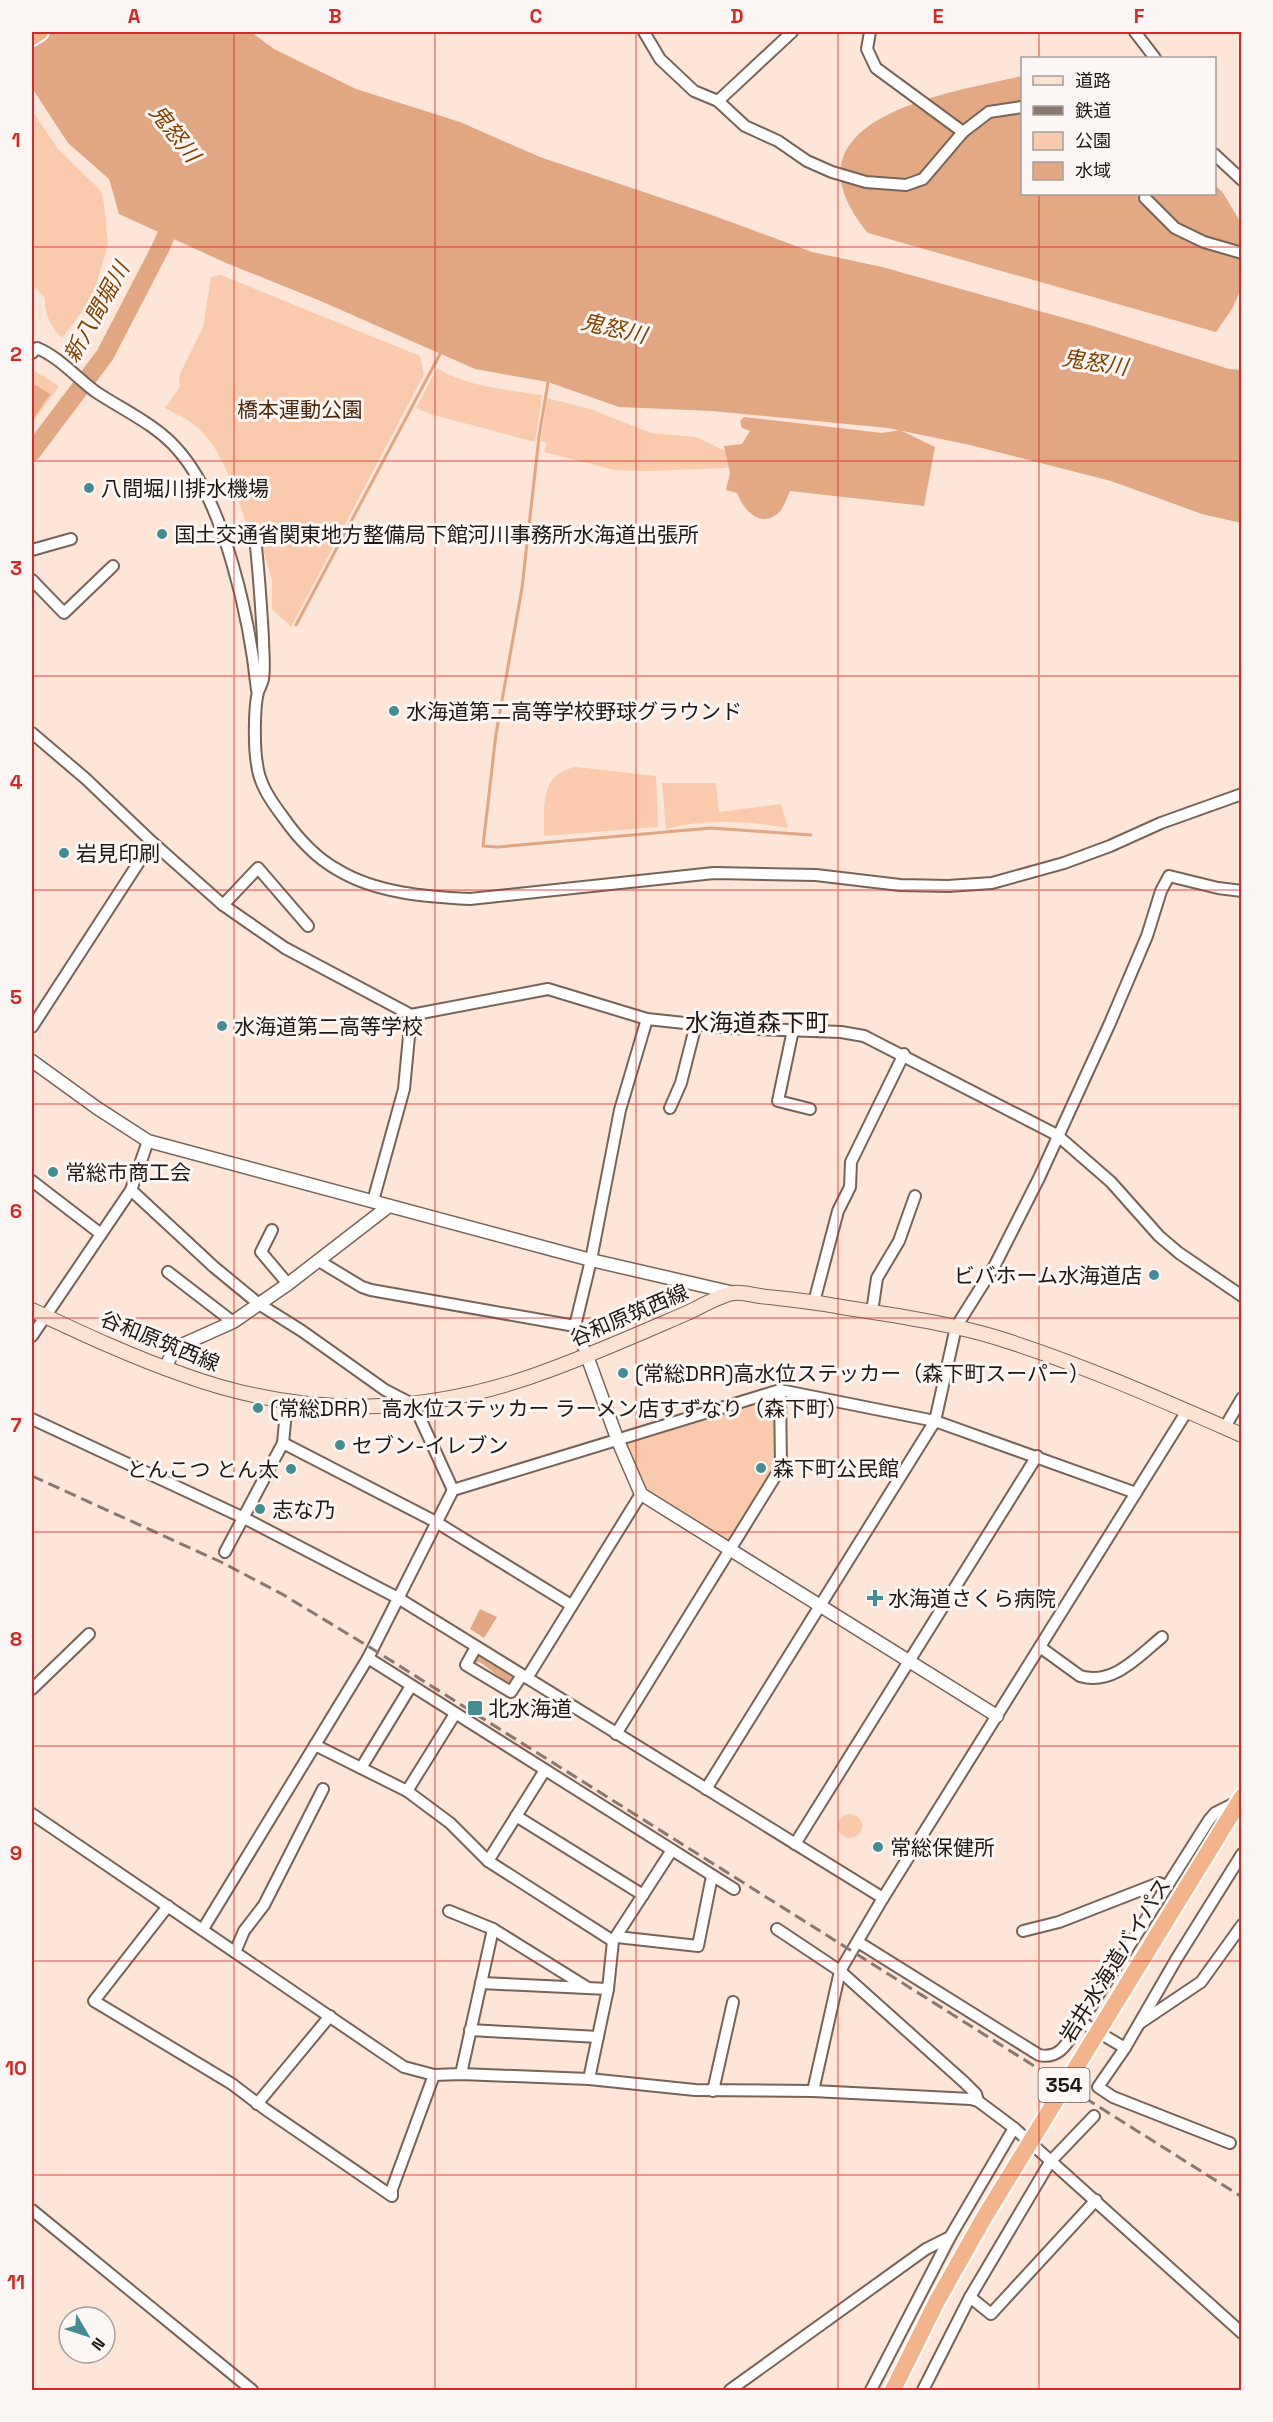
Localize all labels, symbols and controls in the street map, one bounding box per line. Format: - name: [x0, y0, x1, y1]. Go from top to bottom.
- text: A: [128, 3, 141, 29]
- text: B: [328, 3, 342, 29]
- text: C: [530, 3, 543, 29]
- text: D: [730, 3, 744, 29]
- text: E: [932, 3, 944, 29]
- text: F: [1134, 3, 1145, 29]
- legend: [1021, 57, 1216, 195]
- text: 道路: [1075, 69, 1111, 92]
- water label: 鬼怒川: [144, 98, 208, 169]
- text: 鉄道: [1075, 99, 1111, 122]
- text: 1: [11, 127, 21, 153]
- text: 公園: [1075, 129, 1111, 152]
- text: 水域: [1075, 159, 1111, 182]
- water label: 新八間堀川: [57, 255, 136, 367]
- water label: 鬼怒川: [579, 307, 651, 350]
- text: 2: [10, 341, 22, 367]
- water label: 鬼怒川: [1060, 343, 1132, 381]
- park label: 橋本運動公園: [237, 396, 363, 423]
- place label: 八間堀川排水機場: [101, 475, 269, 502]
- marker: 八間堀川排水機場: [82, 481, 96, 495]
- place label: 国土交通省関東地方整備局下館河川事務所水海道出張所: [174, 521, 699, 548]
- marker: 国土交通省関東地方整備局下館河川事務所水海道出張所: [155, 527, 169, 541]
- text: 3: [10, 555, 22, 581]
- place label: 水海道第二高等学校野球グラウンド: [406, 698, 742, 725]
- marker: 水海道第二高等学校野球グラウンド: [387, 704, 401, 718]
- text: 4: [10, 769, 23, 795]
- place label: 岩見印刷: [76, 840, 160, 867]
- marker: 岩見印刷: [57, 846, 71, 860]
- text: 5: [10, 984, 22, 1010]
- district label: 水海道森下町: [685, 1007, 829, 1038]
- place label: 水海道第二高等学校: [234, 1013, 423, 1040]
- marker: 水海道第二高等学校: [215, 1019, 229, 1033]
- place label: 常総市商工会: [65, 1159, 191, 1186]
- marker: 常総市商工会: [46, 1165, 60, 1179]
- text: 6: [10, 1198, 22, 1224]
- place label: ビバホーム水海道店: [954, 1262, 1142, 1289]
- marker: ビバホーム水海道店: [1147, 1268, 1161, 1282]
- street label: 谷和原筑西線: [566, 1278, 692, 1352]
- street label: 谷和原筑西線: [97, 1305, 223, 1377]
- place label: (常総DRR)高水位ステッカー（森下町スーパー）: [635, 1360, 1090, 1387]
- marker: (常総DRR)高水位ステッカー（森下町スーパー）: [616, 1366, 630, 1380]
- place label: (常総DRR）高水位ステッカー ラーメン店すずなり（森下町）: [270, 1395, 848, 1422]
- marker: (常総DRR）高水位ステッカー ラーメン店すずなり（森下町）: [251, 1401, 265, 1415]
- text: 7: [10, 1412, 22, 1438]
- place label: セブン-イレブン: [352, 1432, 509, 1459]
- marker: セブン-イレブン: [333, 1438, 347, 1452]
- place label: 森下町公民館: [773, 1455, 899, 1482]
- place label: とんこつ とん太: [127, 1456, 279, 1483]
- marker: 森下町公民館: [754, 1461, 768, 1475]
- marker: とんこつ とん太: [284, 1462, 298, 1476]
- place label: 志な乃: [272, 1496, 335, 1523]
- marker: 志な乃: [253, 1502, 267, 1516]
- place label: 水海道さくら病院: [888, 1585, 1056, 1612]
- marker: 水海道さくら病院: [866, 1589, 884, 1607]
- text: 8: [10, 1626, 22, 1652]
- place label: 北水海道: [488, 1695, 572, 1722]
- marker: 北水海道: [466, 1699, 484, 1717]
- place label: 常総保健所: [890, 1834, 995, 1861]
- text: 9: [10, 1840, 22, 1866]
- marker: 常総保健所: [871, 1840, 885, 1854]
- street label: 岩井水海道バイパス: [1054, 1873, 1176, 2047]
- text: 10: [5, 2055, 27, 2081]
- road number: 354: [1038, 2068, 1090, 2102]
- text: 11: [7, 2269, 25, 2295]
- north arrow: [57, 2305, 117, 2365]
- text: N: [87, 2333, 110, 2355]

